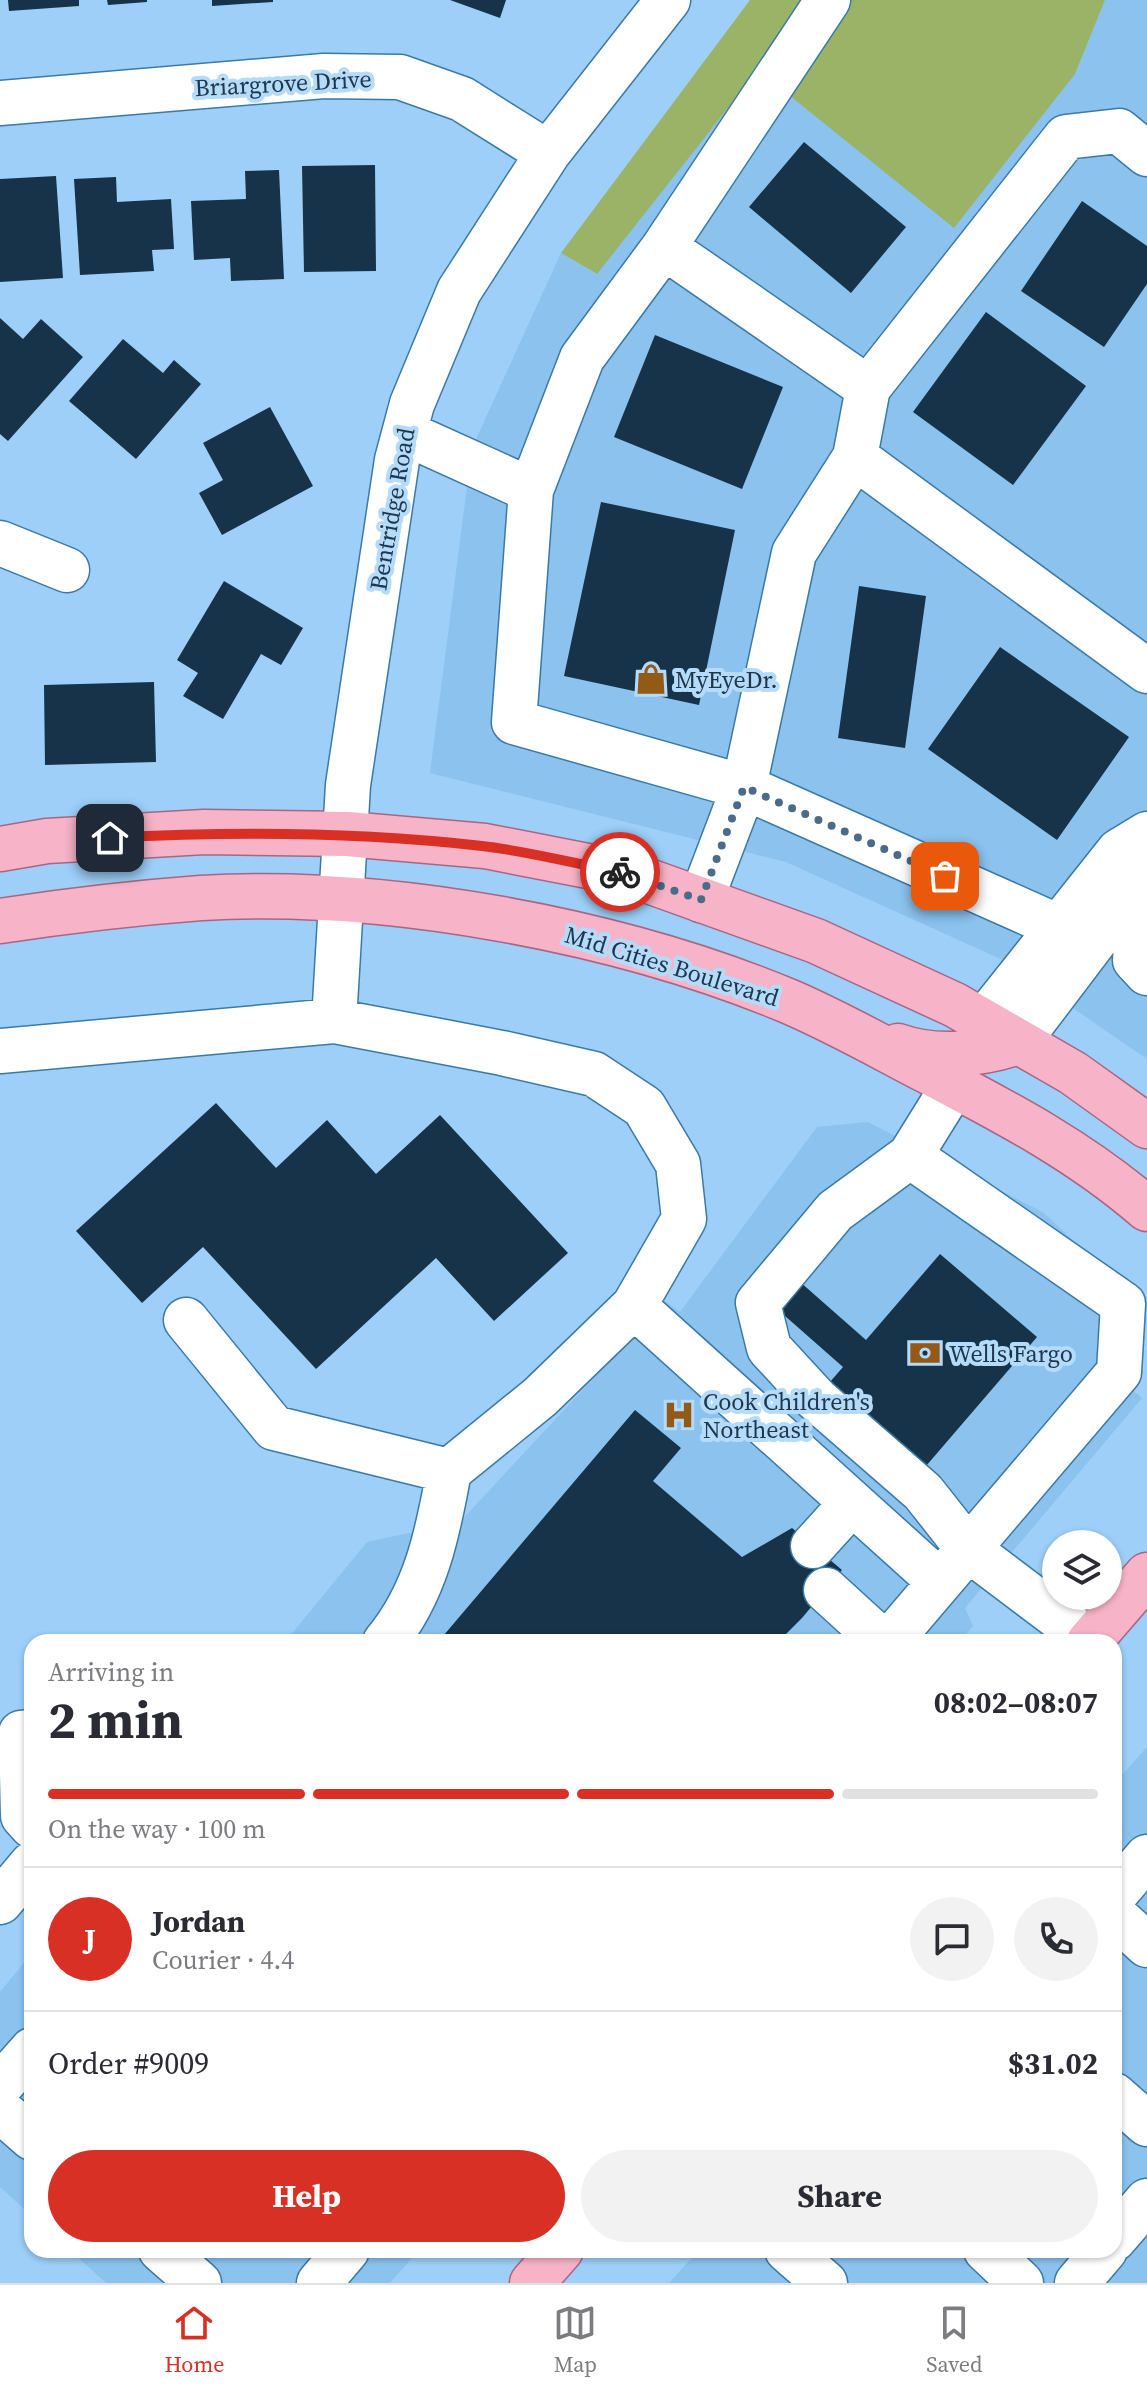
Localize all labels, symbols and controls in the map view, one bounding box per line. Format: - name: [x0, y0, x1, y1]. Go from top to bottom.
- street label: Briargrove Drive: [194, 62, 372, 104]
- street label: Bentridge Road: [361, 425, 423, 593]
- shop icon: MyEyeDr.: [634, 662, 668, 696]
- place label: MyEyeDr.: [675, 663, 778, 696]
- pin: [76, 804, 144, 872]
- icon: home: [88, 816, 132, 860]
- courier: [580, 832, 660, 912]
- pin: [911, 842, 979, 910]
- icon: bike: [598, 850, 642, 894]
- icon: bag: [923, 854, 967, 898]
- street label: Mid Cities Boulevard: [561, 918, 783, 1014]
- bank icon: Wells Fargo: [908, 1336, 942, 1370]
- place label: Wells Fargo: [949, 1337, 1073, 1370]
- place label: Cook Children's Northeast: [703, 1385, 870, 1446]
- hospital icon: Cook Children's Northeast: [662, 1398, 696, 1432]
- map controls: [1042, 1530, 1122, 1610]
- button: layers: [1042, 1530, 1122, 1610]
- text: Arriving in: [48, 1654, 174, 1690]
- text: 08:02–08:07: [934, 1682, 1098, 1723]
- text: 2 min: [48, 1684, 183, 1755]
- text: On the way · 100 m: [48, 1811, 266, 1847]
- button: chat: [910, 1897, 994, 1981]
- button: phone: [1014, 1897, 1098, 1981]
- text: Jordan: [152, 1901, 245, 1942]
- text: J: [84, 1919, 96, 1960]
- text: Courier · 4.4: [152, 1942, 294, 1978]
- text: Order #9009: [48, 2043, 209, 2084]
- text: $31.02: [1008, 2043, 1098, 2084]
- button: Help: [48, 2150, 565, 2242]
- button: Share: [581, 2150, 1098, 2242]
- tab: Home: [164, 2301, 224, 2379]
- tab: Map: [553, 2301, 597, 2379]
- tab: Saved: [926, 2301, 983, 2379]

